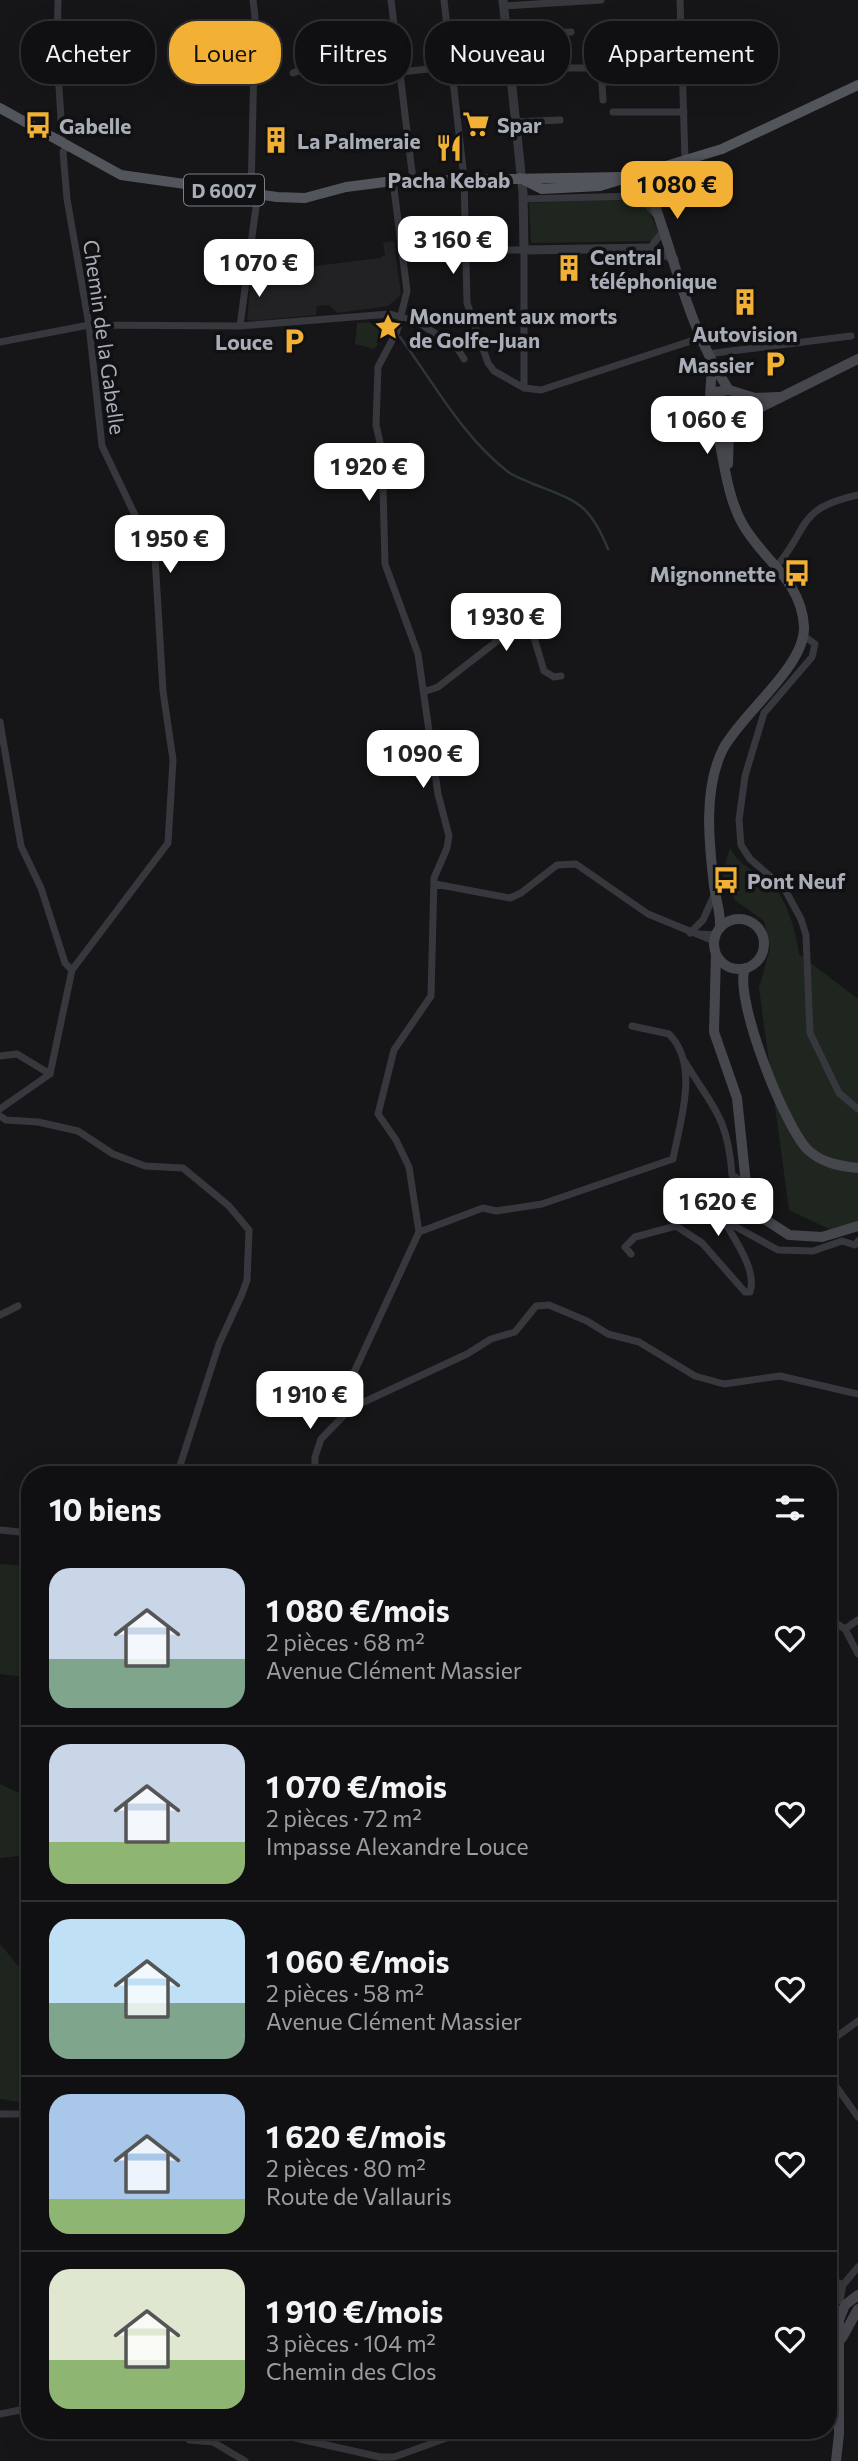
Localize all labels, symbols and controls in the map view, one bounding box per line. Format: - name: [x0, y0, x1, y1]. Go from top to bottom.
- chip: Acheter: [21, 21, 155, 84]
- chip: Louer: [169, 21, 281, 84]
- chip: Filtres: [295, 21, 411, 84]
- chip: Nouveau: [425, 21, 570, 84]
- chip: Appartement: [584, 21, 778, 84]
- supermarket icon: Spar: [461, 109, 491, 139]
- bus stop icon: Gabelle: [23, 110, 53, 140]
- place label: Spar: [497, 112, 542, 137]
- place label: Gabelle: [59, 113, 131, 138]
- building icon: La Palmeraie: [261, 125, 291, 155]
- place label: La Palmeraie: [297, 128, 421, 153]
- restaurant icon: Pacha Kebab: [434, 133, 464, 163]
- pin: 1 080 €: [612, 162, 742, 221]
- place label: Pacha Kebab: [388, 167, 510, 192]
- text: 1 080 €: [637, 170, 717, 198]
- road number: D 6007: [184, 174, 264, 206]
- pin: 3 160 €: [388, 216, 518, 276]
- text: 3 160 €: [414, 225, 492, 253]
- street label: Chemin de la Gabelle: [79, 238, 131, 436]
- pin: 1 070 €: [194, 240, 324, 299]
- place label: Central téléphonique: [590, 244, 717, 293]
- text: 1 070 €: [220, 248, 298, 276]
- building icon: Central téléphonique: [554, 253, 584, 283]
- building icon: Autovision: [730, 287, 760, 317]
- place label: Monument aux morts de Golfe-Juan: [409, 303, 618, 352]
- place icon: Monument aux morts de Golfe-Juan: [373, 312, 403, 342]
- place label: Autovision: [692, 321, 798, 346]
- parking icon: Louce: [279, 326, 309, 356]
- place label: Louce: [215, 329, 273, 354]
- parking icon: Massier: [760, 349, 790, 379]
- place label: Massier: [678, 352, 754, 377]
- pin: 1 060 €: [642, 396, 772, 456]
- text: 1 060 €: [667, 405, 747, 433]
- pin: 1 920 €: [304, 444, 434, 503]
- text: 1 920 €: [330, 452, 408, 480]
- pin: 1 950 €: [105, 516, 235, 575]
- text: 1 950 €: [131, 524, 209, 552]
- bus stop icon: Mignonnette: [782, 558, 812, 588]
- place label: Mignonnette: [650, 561, 776, 586]
- pin: 1 930 €: [441, 594, 571, 653]
- text: 1 930 €: [467, 602, 545, 630]
- pin: 1 090 €: [358, 730, 488, 790]
- text: 1 090 €: [383, 739, 463, 767]
- bus stop icon: Pont Neuf: [711, 865, 741, 895]
- place label: Pont Neuf: [747, 868, 846, 893]
- pin: 1 620 €: [653, 1178, 783, 1238]
- text: 1 620 €: [679, 1187, 757, 1215]
- pin: 1 910 €: [245, 1372, 375, 1431]
- text: 1 910 €: [272, 1380, 348, 1408]
- icon: filters: [771, 1489, 809, 1527]
- text: 10 biens: [49, 1490, 162, 1527]
- text: 1 080 €/mois: [266, 1591, 450, 1628]
- icon: home: [105, 1596, 189, 1680]
- icon: heart: [771, 1619, 809, 1657]
- text: 2 pièces · 68 m²: [266, 1628, 425, 1656]
- text: Avenue Clément Massier: [266, 1656, 522, 1684]
- text: 1 070 €/mois: [266, 1767, 447, 1804]
- icon: home: [105, 1772, 189, 1856]
- icon: heart: [771, 1795, 809, 1833]
- text: 2 pièces · 72 m²: [266, 1804, 422, 1832]
- text: Impasse Alexandre Louce: [266, 1832, 529, 1860]
- text: 1 060 €/mois: [266, 1942, 450, 1979]
- icon: home: [105, 1947, 189, 2031]
- icon: heart: [771, 1970, 809, 2008]
- text: 2 pièces · 58 m²: [266, 1979, 424, 2007]
- text: Avenue Clément Massier: [266, 2007, 522, 2035]
- text: 1 620 €/mois: [266, 2117, 446, 2154]
- icon: home: [105, 2122, 189, 2206]
- icon: heart: [771, 2145, 809, 2183]
- text: 2 pièces · 80 m²: [266, 2154, 426, 2182]
- text: Route de Vallauris: [266, 2182, 452, 2210]
- text: 1 910 €/mois: [266, 2292, 443, 2329]
- icon: home: [105, 2297, 189, 2381]
- icon: heart: [771, 2320, 809, 2358]
- text: 3 pièces · 104 m²: [266, 2329, 436, 2357]
- text: Chemin des Clos: [266, 2357, 437, 2385]

